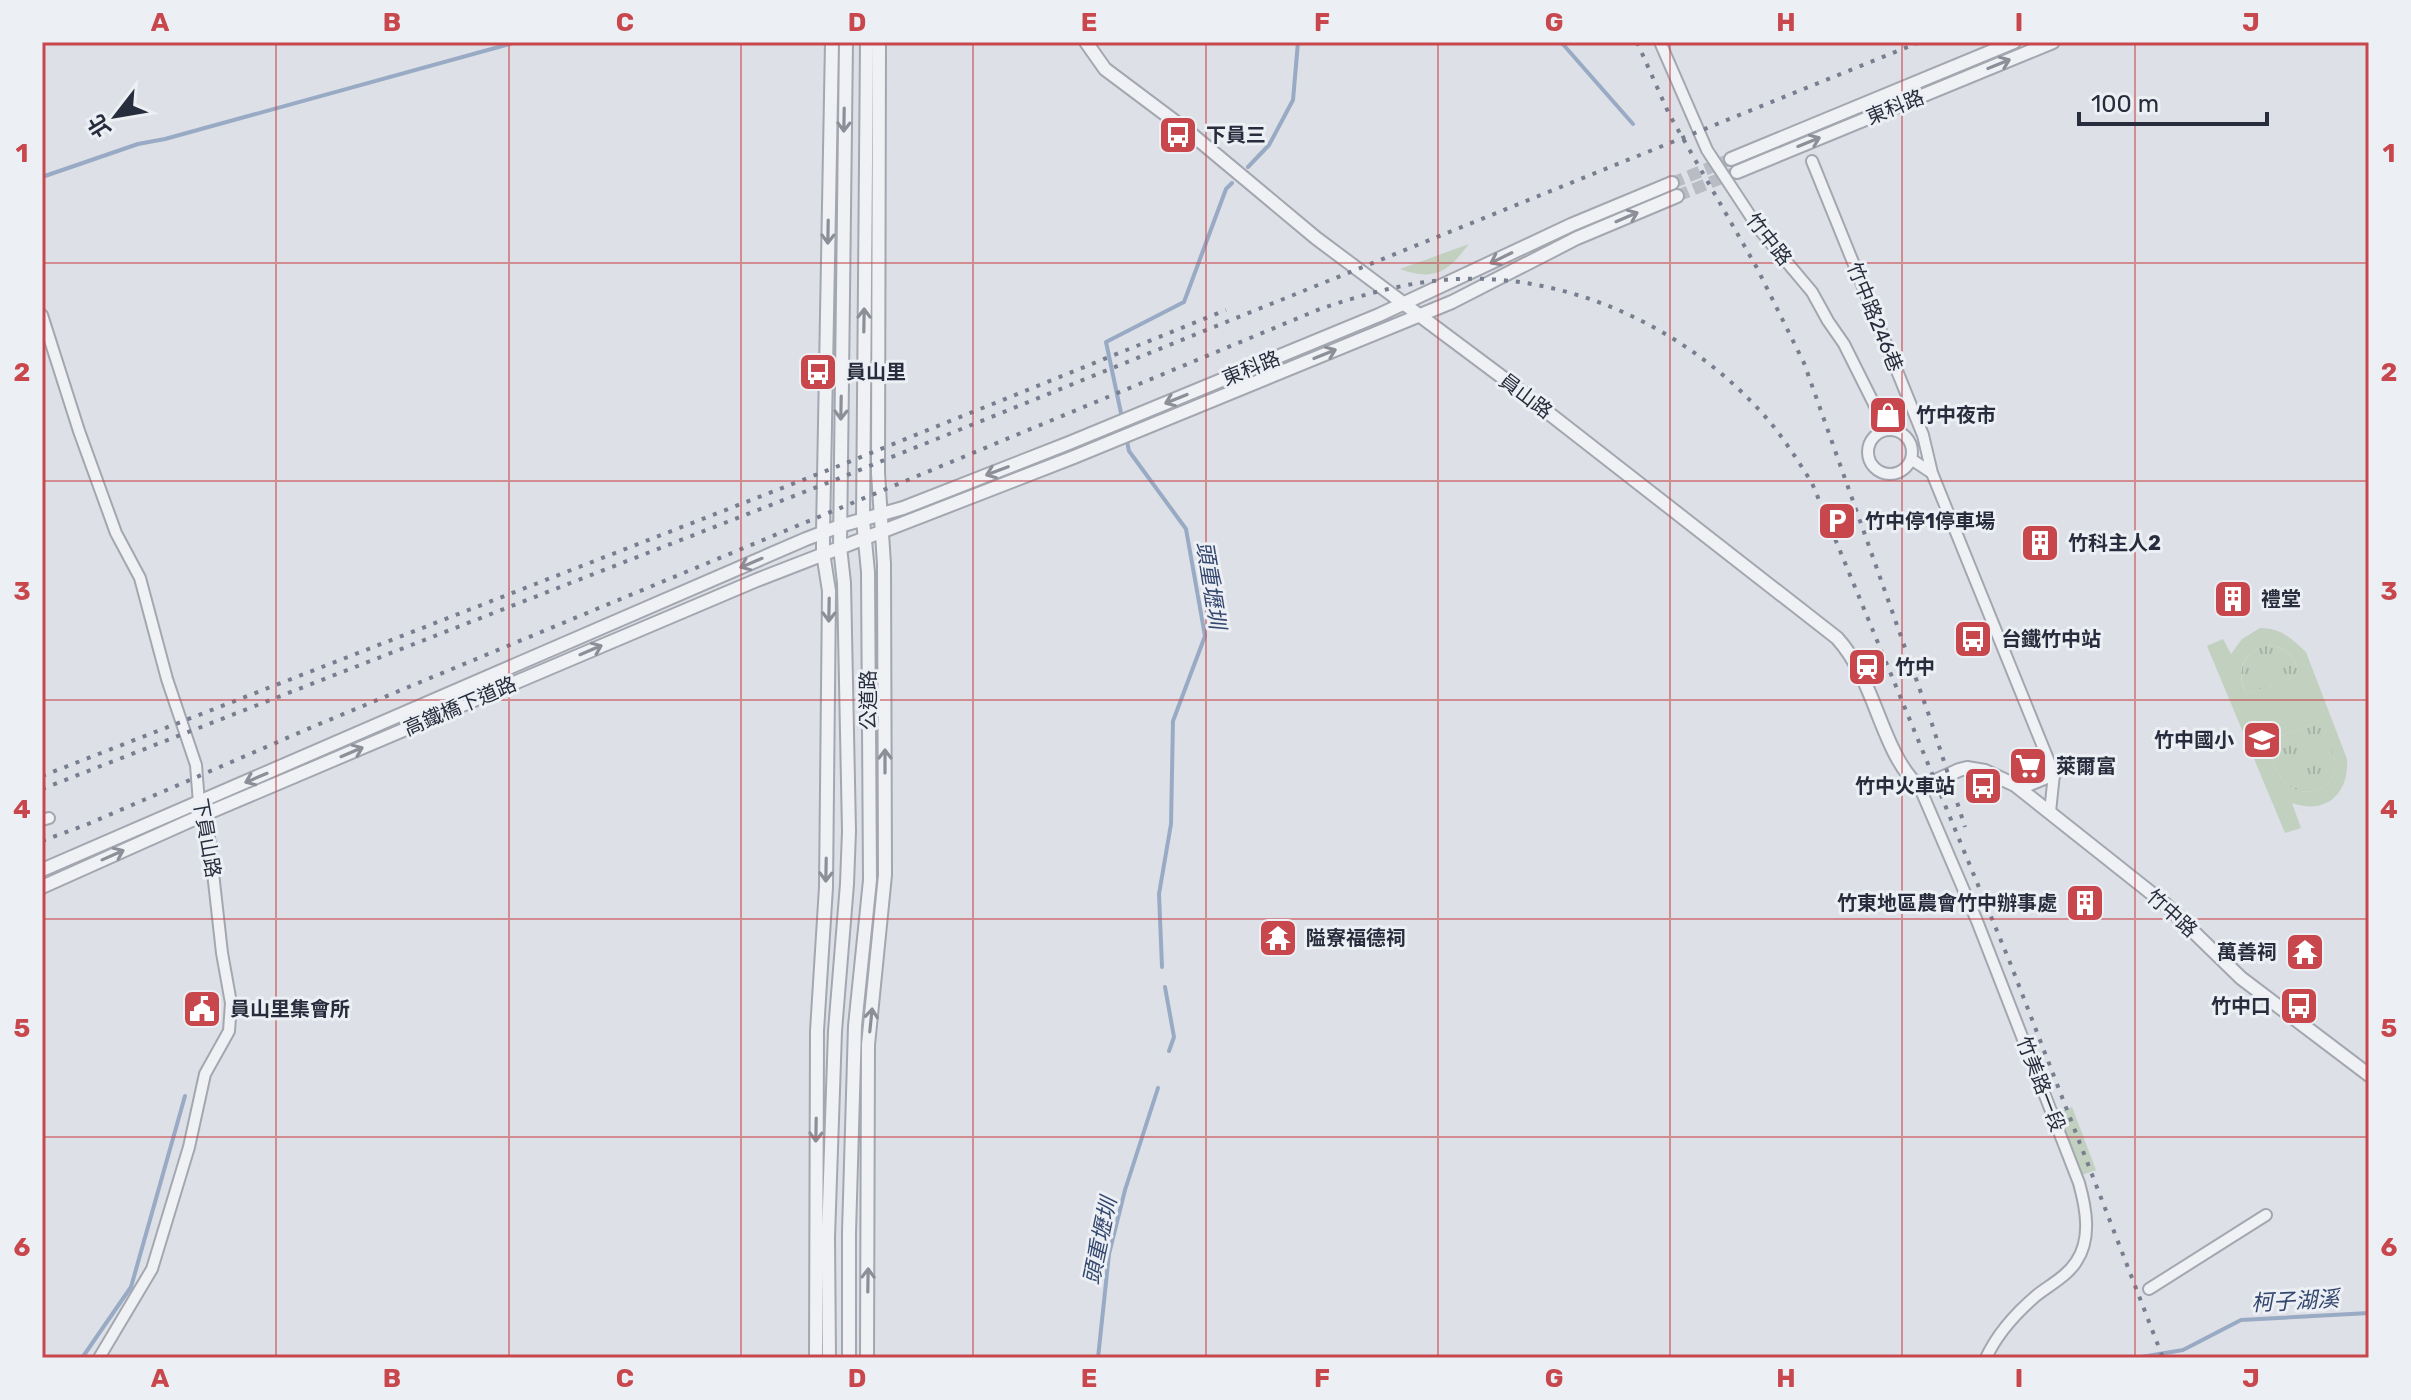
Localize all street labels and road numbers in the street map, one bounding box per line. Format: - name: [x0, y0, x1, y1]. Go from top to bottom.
- street label: 東科路: [1863, 85, 1927, 129]
- street label: 竹中路: [1741, 208, 1797, 270]
- street label: 竹中路246巷: [1842, 259, 1908, 375]
- street label: 東科路: [1219, 346, 1283, 390]
- street label: 員山路: [1495, 368, 1557, 424]
- street label: 公道路: [856, 670, 880, 730]
- street label: 高鐵橋下道路: [400, 672, 520, 740]
- street label: 下員山路: [188, 797, 226, 879]
- street label: 竹中路: [2142, 884, 2202, 942]
- street label: 竹美路一段: [2012, 1033, 2070, 1135]

